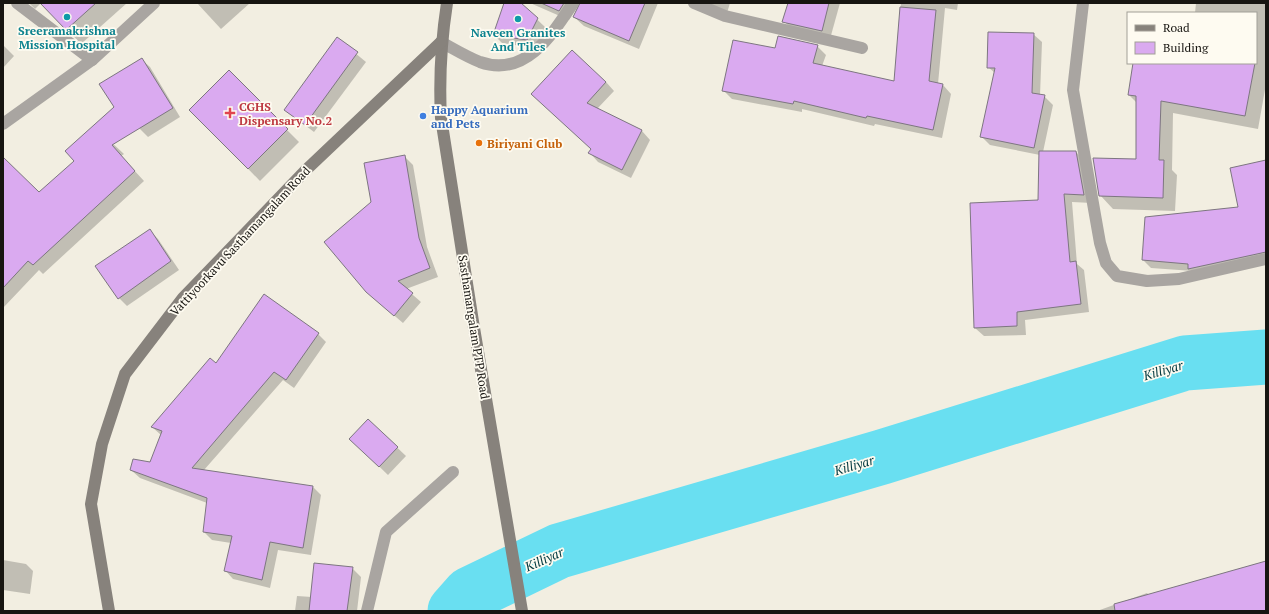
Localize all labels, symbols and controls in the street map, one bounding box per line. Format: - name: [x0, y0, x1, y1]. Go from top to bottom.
- marker: Sreeramakrishna Mission Hospital: [62, 12, 72, 22]
- legend: [1127, 12, 1257, 64]
- marker: Naveen Granites And Tiles: [513, 14, 523, 24]
- text: Road: [1163, 20, 1190, 35]
- place label: Sreeramakrishna Mission Hospital: [18, 23, 116, 52]
- place label: Naveen Granites And Tiles: [471, 25, 566, 54]
- text: Building: [1163, 40, 1209, 55]
- place label: CGHS Dispensary No.2: [239, 99, 332, 128]
- place label: Happy Aquarium and Pets: [431, 102, 528, 131]
- marker: CGHS Dispensary No.2: [224, 107, 236, 119]
- marker: Happy Aquarium and Pets: [418, 111, 428, 121]
- place label: Biriyani Club: [487, 136, 562, 151]
- marker: Biriyani Club: [474, 138, 484, 148]
- street label: Vattiyoorkavu Sasthamangalam Road: [167, 163, 313, 319]
- street label: Sasthamangalam PTP Road: [455, 254, 493, 400]
- water label: Killiyar: [1140, 356, 1186, 384]
- water label: Killiyar: [831, 451, 877, 479]
- water label: Killiyar: [521, 542, 567, 576]

